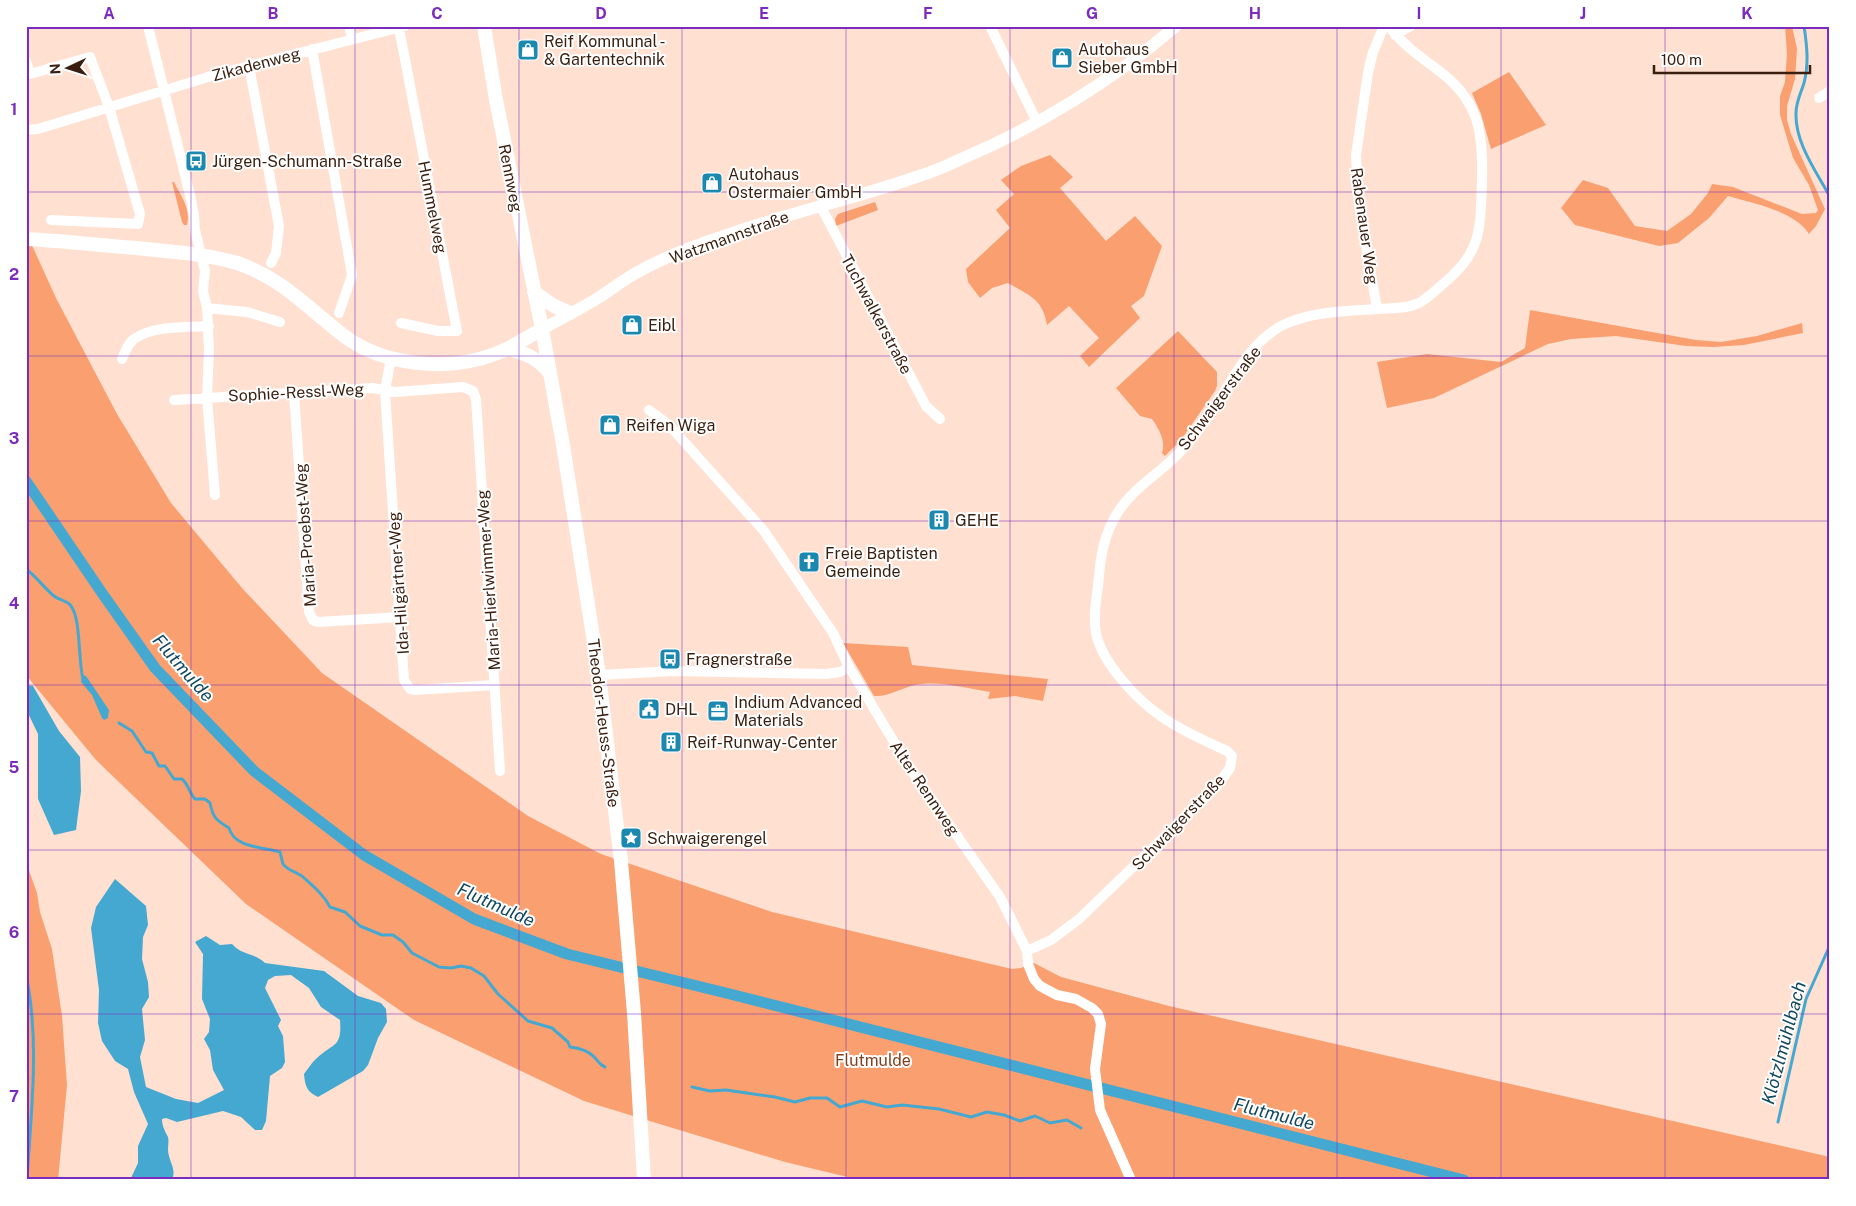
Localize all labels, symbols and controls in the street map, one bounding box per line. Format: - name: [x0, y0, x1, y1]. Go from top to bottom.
- text: A: [103, 4, 115, 23]
- text: B: [268, 4, 279, 23]
- text: C: [431, 4, 443, 23]
- text: D: [595, 4, 607, 23]
- text: E: [759, 4, 769, 23]
- text: F: [923, 4, 933, 23]
- text: G: [1086, 4, 1098, 23]
- text: H: [1249, 4, 1261, 23]
- text: I: [1417, 4, 1421, 23]
- text: J: [1580, 4, 1586, 23]
- text: K: [1741, 4, 1753, 23]
- place label: Reif Kommunal - & Gartentechnik: [544, 32, 665, 69]
- shop icon: Reif Kommunal - & Gartentechnik: [516, 38, 540, 62]
- place label: Autohaus Sieber GmbH: [1078, 40, 1178, 77]
- north arrow: [42, 42, 92, 92]
- scale bar: [1654, 42, 1810, 74]
- street label: Zikadenweg: [210, 44, 302, 85]
- shop icon: Autohaus Sieber GmbH: [1050, 46, 1074, 70]
- text: 100 m: [1661, 51, 1702, 68]
- text: N: [47, 63, 63, 75]
- text: 1: [11, 100, 17, 119]
- street label: Rennweg: [495, 142, 526, 214]
- bus stop icon: Jürgen-Schumann-Straße: [184, 149, 208, 173]
- place label: Jürgen-Schumann-Straße: [212, 152, 402, 171]
- street label: Hummelweg: [414, 159, 451, 255]
- place label: Autohaus Ostermaier GmbH: [728, 165, 862, 202]
- street label: Rabenauer Weg: [1347, 166, 1382, 286]
- shop icon: Autohaus Ostermaier GmbH: [700, 171, 724, 195]
- street label: Watzmannstraße: [667, 207, 791, 268]
- street label: Tuchwalkerstraße: [837, 251, 916, 377]
- text: 2: [9, 265, 19, 284]
- shop icon: Eibl: [620, 313, 644, 337]
- place label: Eibl: [648, 316, 676, 335]
- street label: Schwaigerstraße: [1174, 342, 1265, 454]
- street label: Sophie-Ressl-Weg: [227, 379, 365, 406]
- shop icon: Reifen Wiga: [598, 413, 622, 437]
- place label: Reifen Wiga: [626, 416, 715, 435]
- text: 3: [9, 429, 19, 448]
- street label: Maria-Proebst-Weg: [291, 462, 320, 607]
- street label: Maria-Hierlwimmer-Weg: [473, 489, 504, 671]
- building icon: GEHE: [927, 508, 951, 532]
- street label: Ida-Hilgärtner-Weg: [384, 511, 413, 655]
- place label: GEHE: [955, 511, 999, 530]
- place label: Freie Baptisten Gemeinde: [825, 544, 938, 581]
- church icon: Freie Baptisten Gemeinde: [797, 550, 821, 574]
- text: 4: [9, 594, 20, 613]
- water label: Flutmulde: [148, 630, 219, 706]
- street label: Theodor-Heuss-Straße: [584, 638, 623, 808]
- bus stop icon: Fragnerstraße: [658, 647, 682, 671]
- place label: Fragnerstraße: [686, 650, 792, 669]
- place label: Indium Advanced Materials: [734, 693, 862, 730]
- public building icon: DHL: [637, 697, 661, 721]
- office icon: Indium Advanced Materials: [706, 699, 730, 723]
- place label: DHL: [665, 700, 698, 719]
- building icon: Reif-Runway-Center: [659, 730, 683, 754]
- place label: Reif-Runway-Center: [687, 733, 838, 752]
- street label: Alter Rennweg: [886, 737, 963, 839]
- text: 5: [9, 758, 20, 777]
- street label: Schwaigerstraße: [1128, 771, 1229, 874]
- place icon: Schwaigerengel: [619, 826, 643, 850]
- place label: Schwaigerengel: [647, 829, 767, 848]
- water label: Flutmulde: [454, 878, 538, 931]
- text: 6: [9, 923, 19, 942]
- water label: Klötzlmühlbach: [1757, 979, 1810, 1107]
- park label: Flutmulde: [835, 1051, 911, 1070]
- text: 7: [9, 1087, 19, 1106]
- water label: Flutmulde: [1232, 1093, 1317, 1134]

